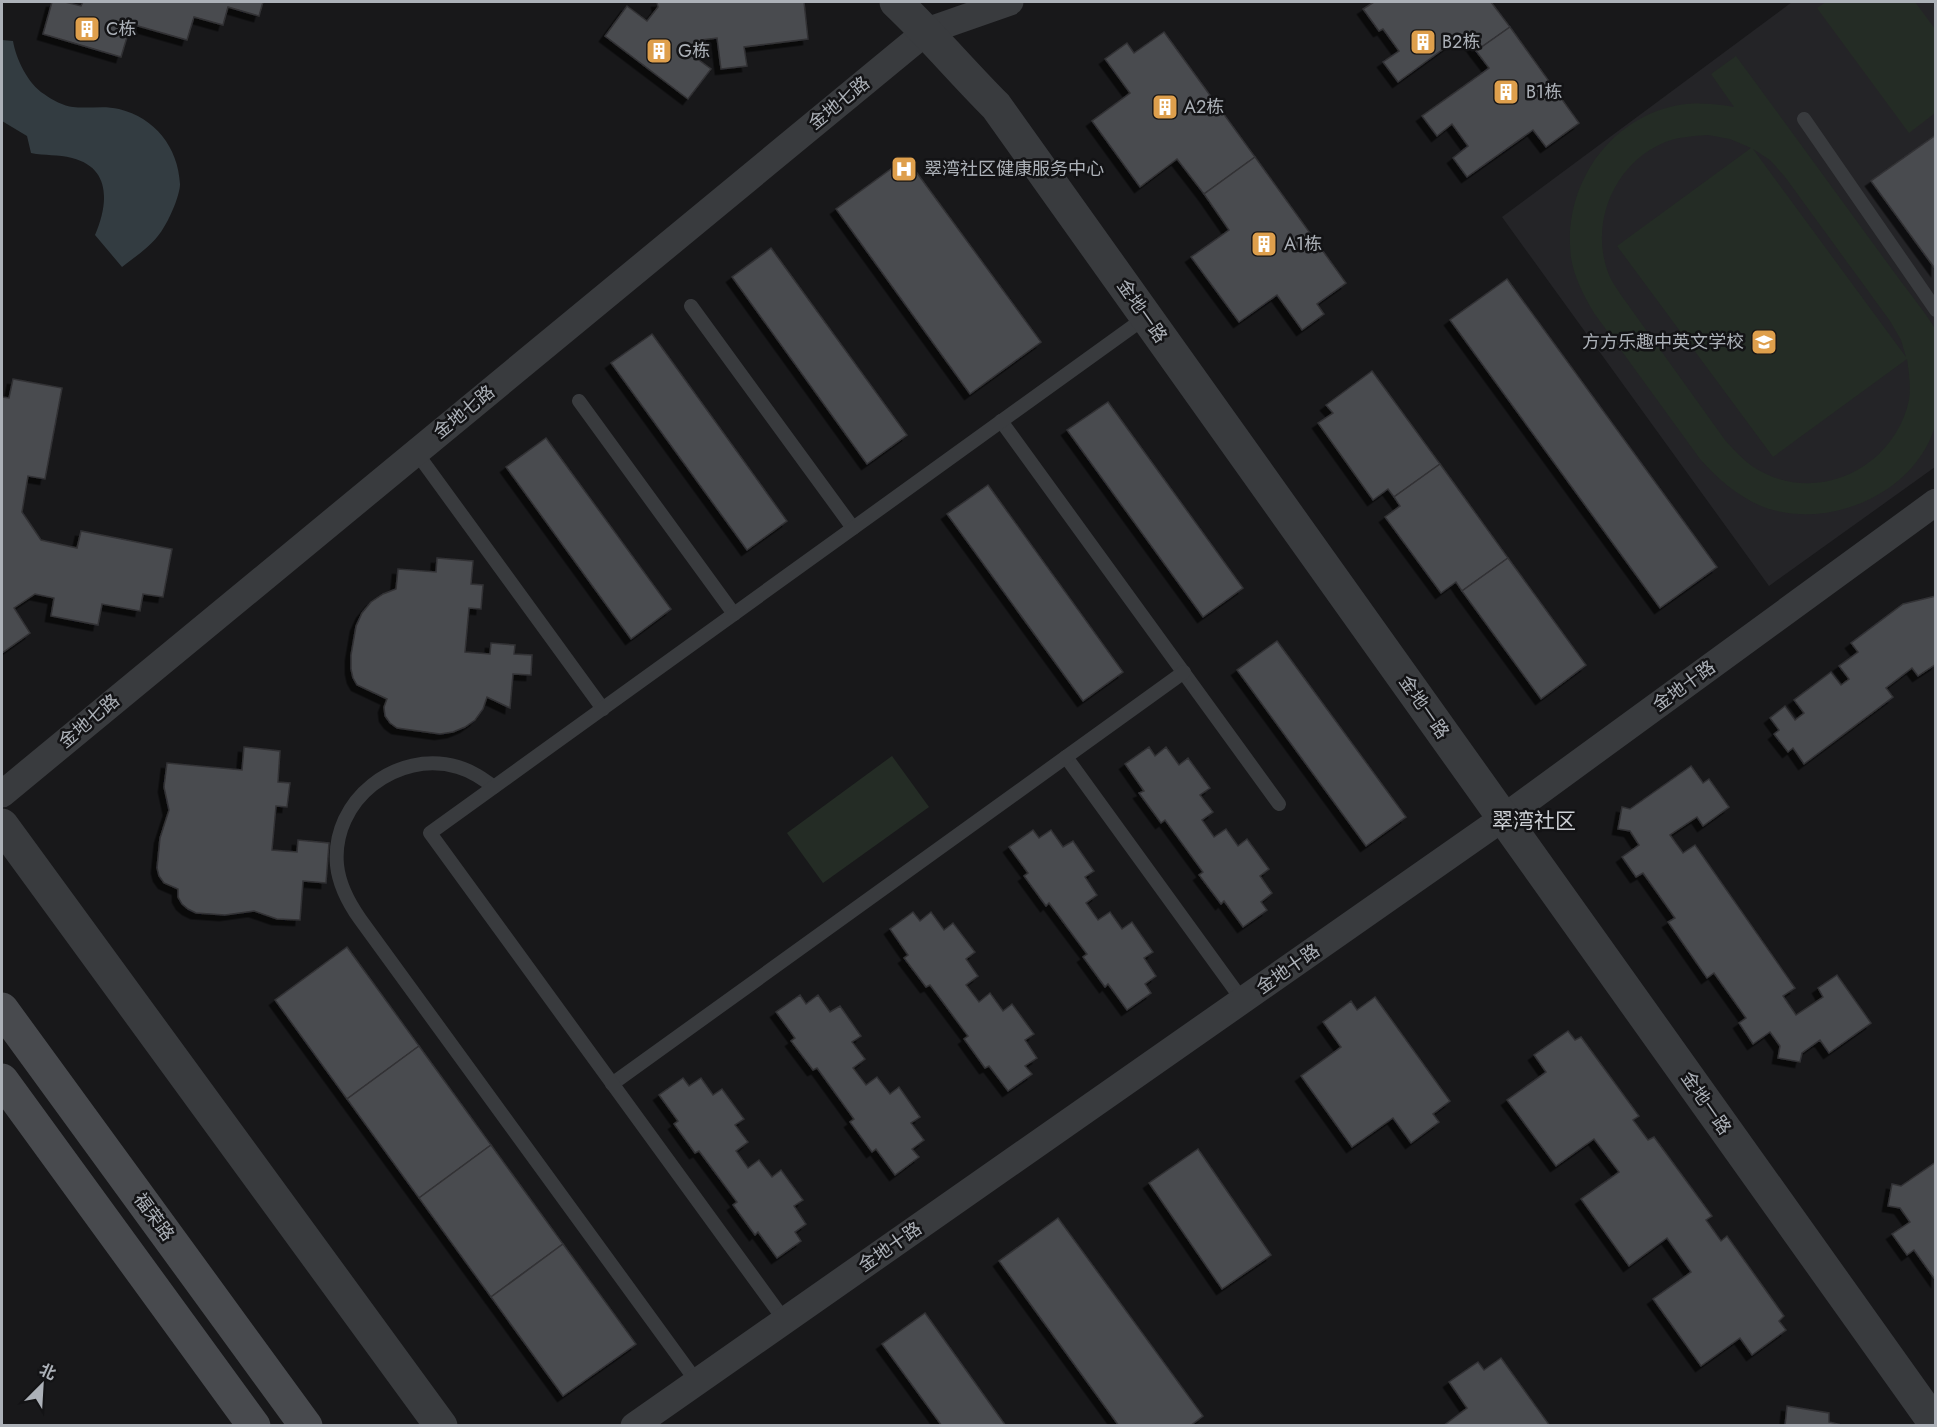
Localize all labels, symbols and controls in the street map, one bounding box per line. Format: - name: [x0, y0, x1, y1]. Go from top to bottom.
- building icon: C栋: [72, 14, 102, 44]
- place label: C栋: [106, 16, 136, 42]
- building icon: B2栋: [1408, 27, 1438, 57]
- place label: B2栋: [1442, 29, 1480, 55]
- building icon: G栋: [644, 36, 674, 66]
- place label: G栋: [678, 38, 710, 64]
- street label: 金地七路: [803, 70, 875, 136]
- building icon: B1栋: [1491, 77, 1521, 107]
- place label: B1栋: [1526, 79, 1562, 105]
- building icon: A2栋: [1150, 92, 1180, 122]
- place label: A2栋: [1184, 94, 1224, 120]
- hospital icon: 翠湾社区健康服务中心: [889, 154, 919, 184]
- place label: 翠湾社区健康服务中心: [924, 156, 1104, 182]
- building icon: A1栋: [1249, 229, 1279, 259]
- place label: A1栋: [1284, 231, 1322, 257]
- street label: 金地一路: [1111, 274, 1173, 348]
- school or university icon: 方方乐趣中英文学校: [1749, 327, 1779, 357]
- place label: 方方乐趣中英文学校: [1582, 329, 1744, 355]
- street label: 金地七路: [428, 379, 500, 445]
- street label: 金地十路: [1647, 654, 1721, 718]
- street label: 金地一路: [1393, 670, 1455, 744]
- street label: 金地七路: [53, 688, 125, 754]
- district label: 翠湾社区: [1492, 806, 1576, 836]
- street label: 金地十路: [1251, 938, 1325, 1000]
- street label: 金地一路: [1675, 1066, 1737, 1140]
- street label: 福荣路: [128, 1188, 180, 1246]
- street label: 金地十路: [853, 1216, 927, 1278]
- north arrow: [12, 1355, 72, 1415]
- text: 北: [36, 1358, 60, 1386]

